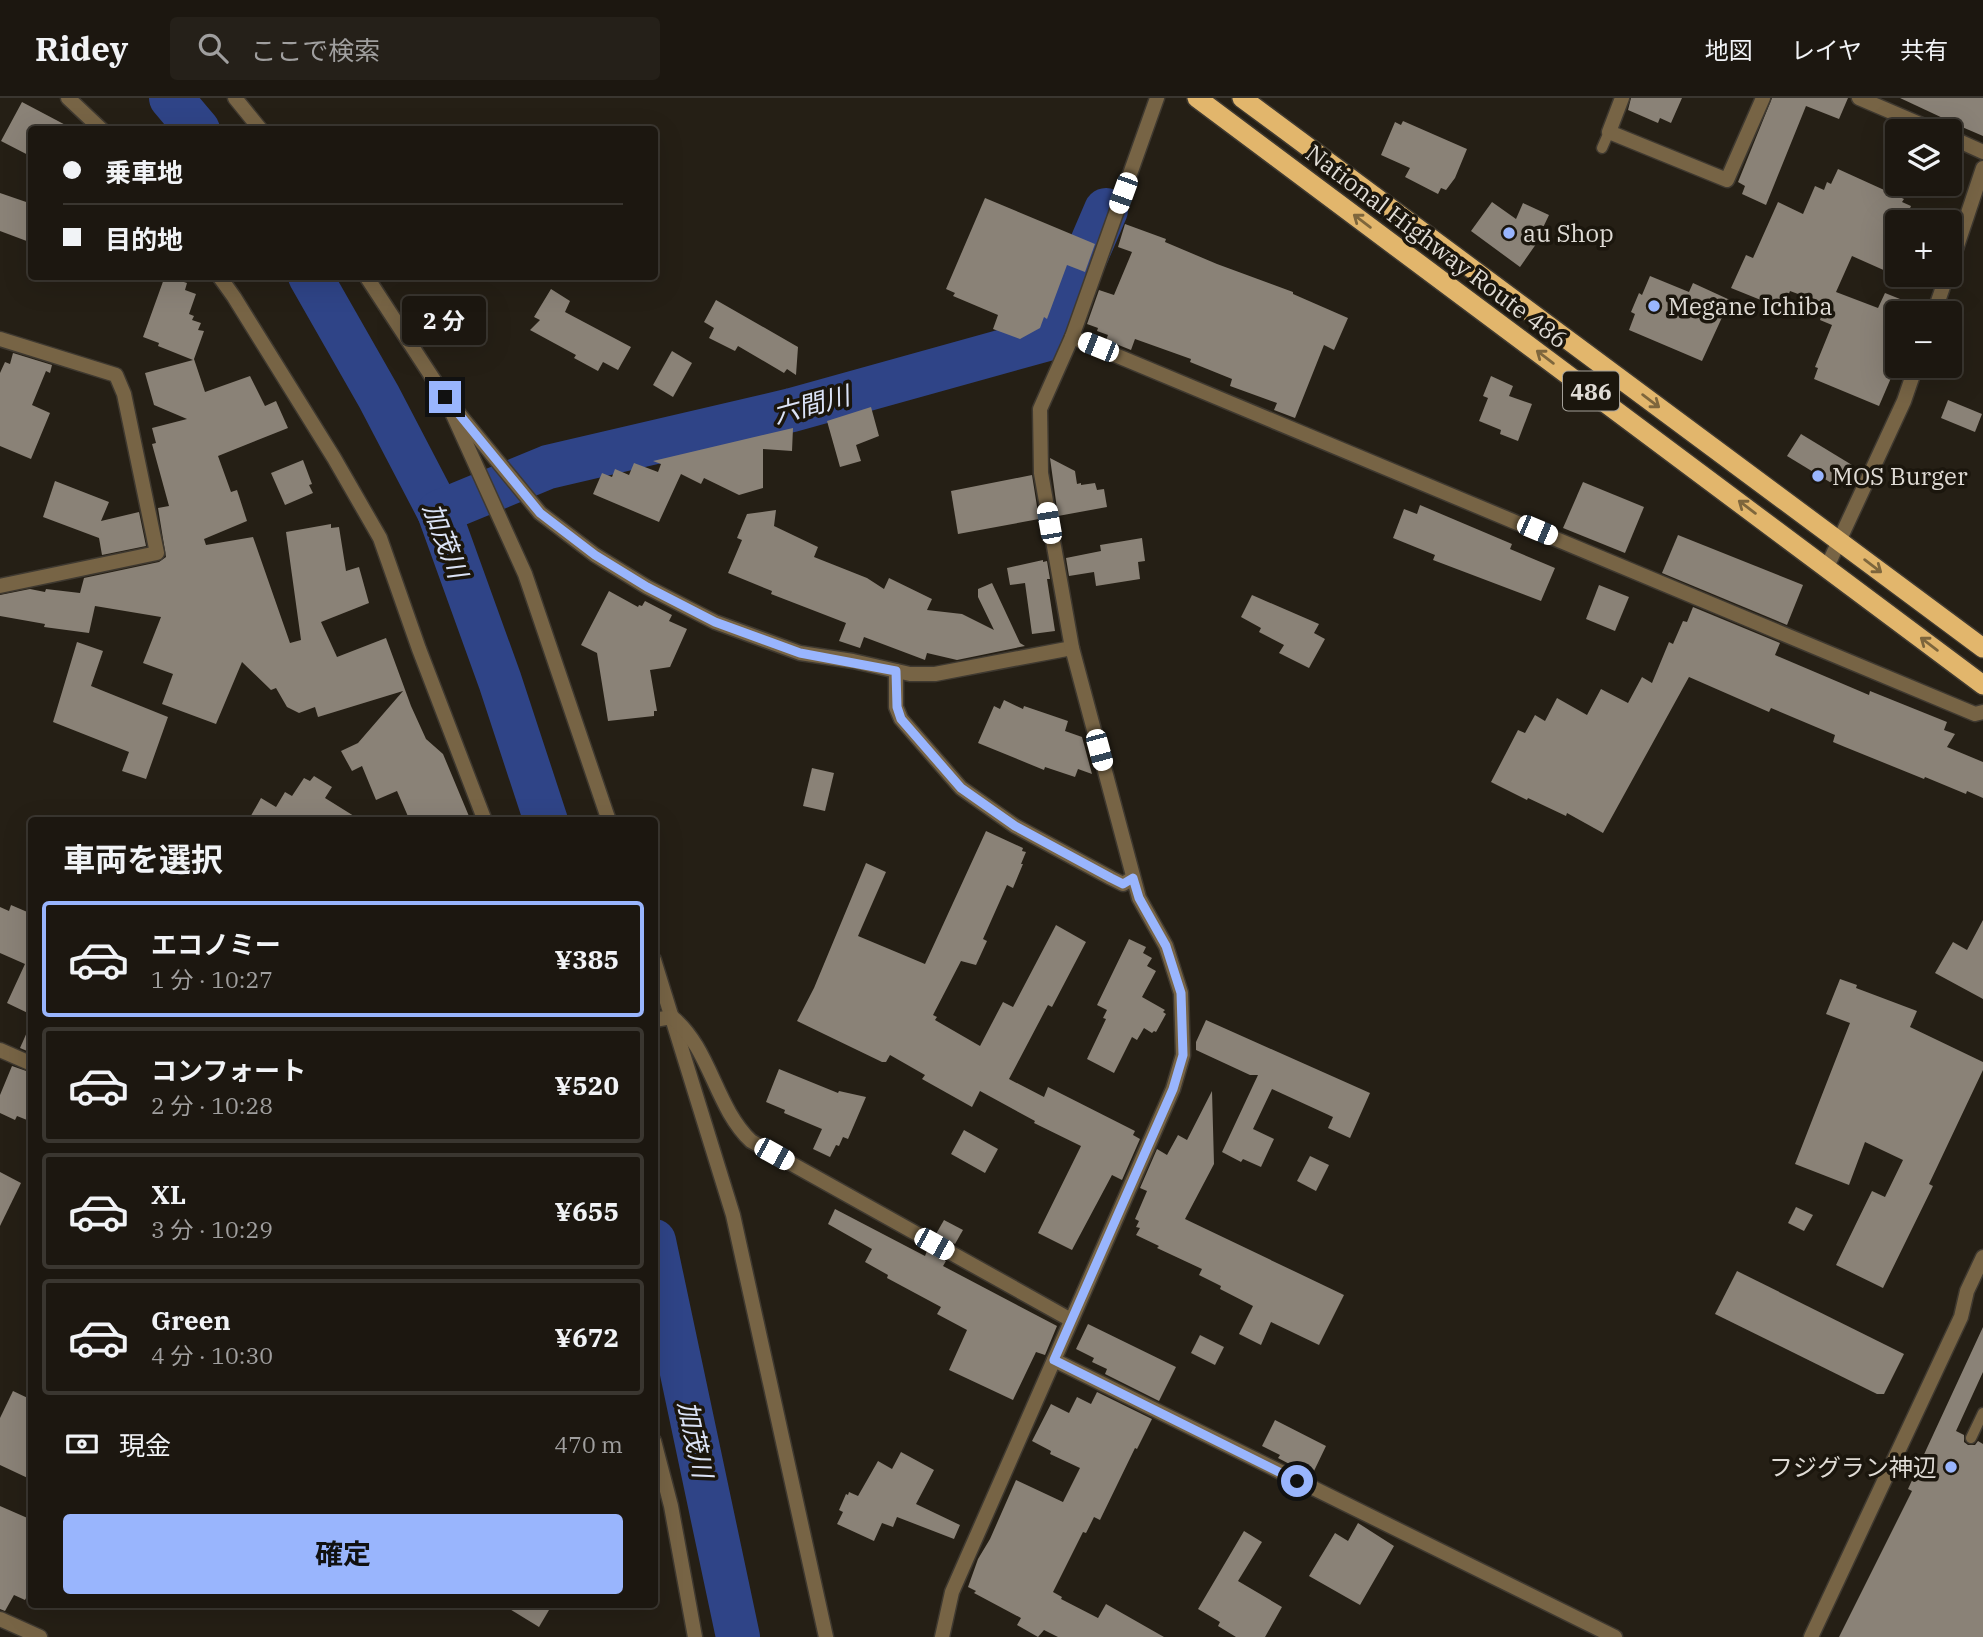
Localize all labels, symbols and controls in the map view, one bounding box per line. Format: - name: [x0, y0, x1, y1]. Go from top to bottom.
- search box: [170, 17, 660, 80]
- text: Ridey: [35, 27, 128, 70]
- icon: search: [194, 29, 232, 67]
- text: ここで検索: [250, 33, 380, 67]
- text: 地図: [1705, 34, 1753, 66]
- text: レイヤ: [1791, 34, 1862, 66]
- text: 共有: [1900, 34, 1948, 66]
- map controls: [1885, 119, 1962, 378]
- button: layers: [1885, 119, 1962, 196]
- street label: National Highway Route 486: [1299, 137, 1575, 355]
- text: 乗車地: [105, 155, 183, 189]
- car: [1106, 170, 1141, 216]
- button: +: [1885, 210, 1962, 287]
- one-way arrow: [1353, 213, 1372, 228]
- place label: au Shop: [1523, 217, 1614, 249]
- text: 目的地: [105, 222, 183, 256]
- marker: au Shop: [1501, 225, 1517, 241]
- place label: Megane Ichiba: [1668, 290, 1833, 322]
- callout: 2 分: [403, 296, 487, 344]
- marker: Megane Ichiba: [1646, 298, 1662, 314]
- button: −: [1885, 301, 1962, 378]
- text: 2 分: [423, 305, 465, 335]
- car: [1075, 329, 1122, 365]
- one-way arrow: [1536, 349, 1554, 364]
- road number: 486: [1563, 372, 1619, 410]
- water label: 六間川: [769, 377, 856, 431]
- route end: [429, 381, 461, 413]
- one-way arrow: [1641, 394, 1660, 409]
- place label: MOS Burger: [1832, 460, 1968, 492]
- marker: MOS Burger: [1810, 468, 1826, 484]
- water label: 加茂川: [416, 497, 477, 585]
- car: [1036, 500, 1063, 546]
- one-way arrow: [1738, 500, 1757, 514]
- car: [1514, 512, 1561, 548]
- one-way arrow: [1863, 559, 1882, 574]
- one-way arrow: [1920, 636, 1938, 651]
- car: [1084, 727, 1115, 773]
- text: 車両を選択: [63, 838, 223, 880]
- text: エコノミー: [151, 927, 281, 961]
- icon: car: [67, 928, 130, 991]
- text: ¥385: [554, 942, 619, 976]
- text: 1 分 · 10:27: [151, 964, 273, 994]
- text: コンフォート: [151, 1053, 306, 1087]
- icon: car: [67, 1054, 130, 1117]
- text: ¥520: [554, 1068, 619, 1102]
- text: 2 分 · 10:28: [151, 1090, 273, 1120]
- car: [751, 1135, 798, 1173]
- text: XL: [151, 1177, 186, 1211]
- icon: car: [67, 1180, 130, 1243]
- text: ¥655: [554, 1194, 619, 1228]
- text: 3 分 · 10:29: [151, 1214, 273, 1244]
- car: [911, 1225, 958, 1263]
- text: Green: [151, 1303, 231, 1337]
- icon: car: [67, 1306, 130, 1369]
- text: ¥672: [554, 1320, 619, 1354]
- text: 4 分 · 10:30: [151, 1340, 273, 1370]
- water label: 加茂川: [671, 1397, 721, 1484]
- icon: cash: [63, 1425, 101, 1463]
- text: 現金: [119, 1428, 171, 1462]
- text: 470 m: [554, 1429, 623, 1459]
- place label: フジグラン神辺: [1769, 1451, 1937, 1483]
- marker: フジグラン神辺: [1943, 1459, 1959, 1475]
- route start: [1281, 1465, 1313, 1497]
- button: 確定: [63, 1514, 623, 1594]

